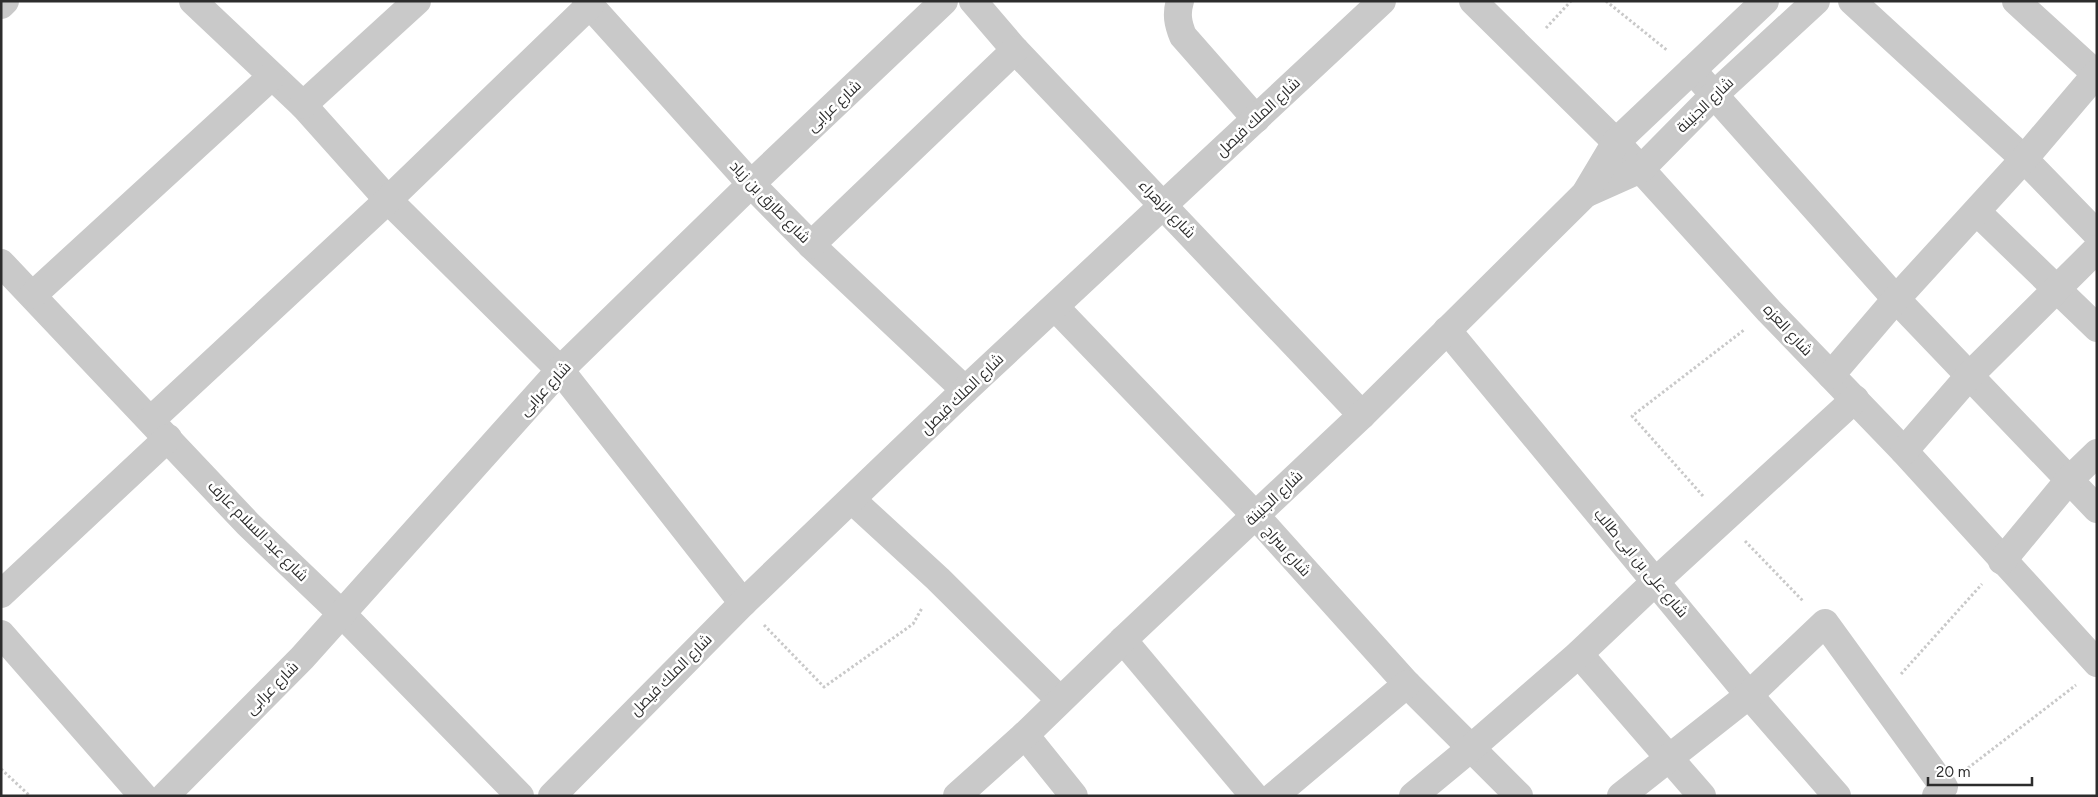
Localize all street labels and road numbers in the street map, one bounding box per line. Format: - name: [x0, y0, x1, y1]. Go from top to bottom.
- street label: شارع الملك فيصل: [1212, 73, 1305, 162]
- street label: شارع الجنينة: [1673, 74, 1738, 138]
- street label: شارع عرابى: [803, 76, 866, 137]
- street label: شارع طارق بن زياد: [725, 157, 814, 248]
- street label: شارع الزهراء: [1133, 176, 1199, 243]
- street label: شارع العزه: [1758, 301, 1816, 361]
- street label: شارع الملك فيصل: [917, 350, 1009, 440]
- street label: شارع عرابى: [515, 358, 576, 421]
- street label: شارع الجنينة: [1242, 467, 1308, 531]
- street label: شارع عبد السلام عارف: [203, 477, 312, 586]
- street label: شارع على بن ابى طالب: [1589, 505, 1692, 622]
- street label: شارع سراج: [1258, 522, 1314, 581]
- street label: شارع الملك فيصل: [626, 630, 717, 721]
- street label: شارع عرابى: [242, 658, 304, 720]

